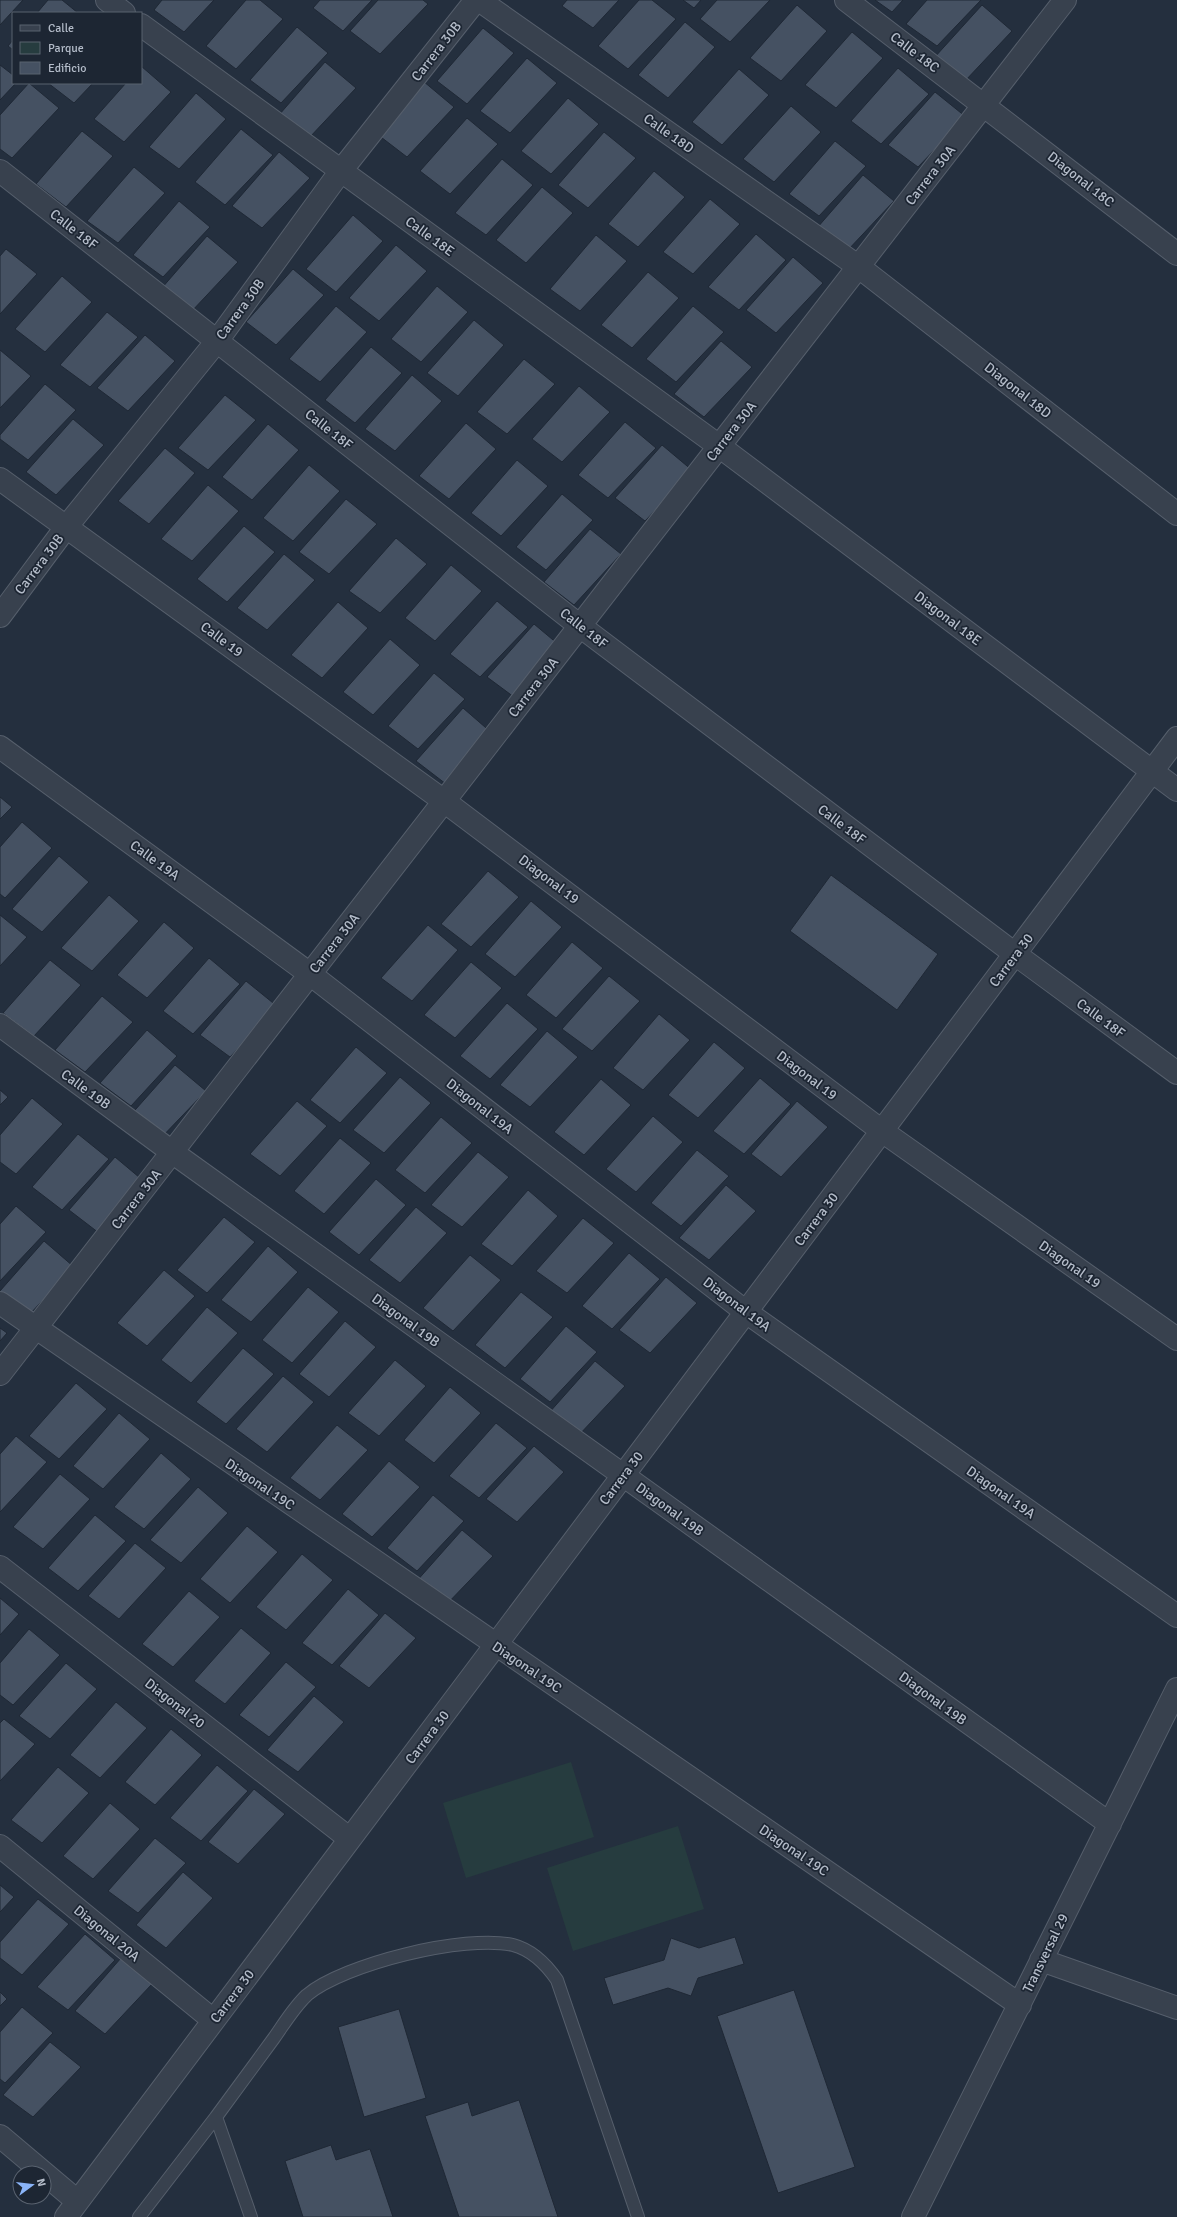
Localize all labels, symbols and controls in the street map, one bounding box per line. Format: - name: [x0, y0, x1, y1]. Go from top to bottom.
- legend: [12, 12, 142, 84]
- street label: Carrera 30B: [408, 18, 465, 85]
- text: Calle: [48, 21, 74, 36]
- street label: Calle 18C: [887, 28, 943, 76]
- text: Parque: [48, 41, 84, 56]
- text: Edificio: [48, 61, 86, 76]
- street label: Calle 18D: [640, 110, 697, 157]
- street label: Carrera 30A: [902, 142, 959, 209]
- street label: Diagonal 18C: [1044, 148, 1117, 211]
- street label: Calle 18F: [46, 205, 101, 253]
- street label: Calle 18E: [402, 213, 458, 260]
- street label: Carrera 30B: [213, 275, 268, 343]
- street label: Diagonal 18D: [981, 359, 1055, 422]
- street label: Carrera 30A: [703, 398, 760, 465]
- street label: Calle 18F: [301, 405, 356, 453]
- street label: Carrera 30B: [11, 531, 68, 598]
- street label: Diagonal 18E: [911, 588, 985, 649]
- street label: Calle 18F: [556, 604, 611, 652]
- street label: Calle 19: [197, 618, 246, 661]
- street label: Carrera 30A: [505, 654, 562, 721]
- street label: Calle 18F: [814, 801, 869, 848]
- street label: Calle 19A: [127, 837, 183, 884]
- street label: Diagonal 19: [515, 851, 582, 908]
- street label: Carrera 30A: [306, 910, 363, 977]
- street label: Carrera 30: [986, 930, 1037, 991]
- street label: Calle 18F: [1073, 995, 1128, 1042]
- street label: Diagonal 19: [773, 1047, 840, 1104]
- street label: Calle 19B: [58, 1066, 114, 1113]
- street label: Diagonal 19A: [443, 1075, 517, 1138]
- street label: Carrera 30A: [108, 1166, 165, 1233]
- street label: Carrera 30: [791, 1189, 842, 1250]
- street label: Diagonal 19: [1036, 1237, 1104, 1292]
- street label: Diagonal 19A: [700, 1273, 774, 1336]
- street label: Diagonal 19B: [368, 1290, 443, 1351]
- street label: Carrera 30: [596, 1448, 647, 1509]
- street label: Diagonal 19C: [222, 1455, 298, 1514]
- street label: Diagonal 19A: [963, 1462, 1039, 1523]
- street label: Diagonal 19B: [632, 1479, 707, 1540]
- street label: Diagonal 19C: [489, 1638, 565, 1697]
- street label: Diagonal 19B: [895, 1668, 970, 1729]
- street label: Diagonal 20: [141, 1675, 208, 1732]
- street label: Carrera 30: [402, 1707, 453, 1768]
- street label: Diagonal 19C: [756, 1821, 832, 1880]
- street label: Diagonal 20A: [70, 1902, 144, 1966]
- street label: Transversal 29: [1019, 1911, 1072, 1996]
- street label: Carrera 30: [207, 1966, 258, 2027]
- north arrow: [12, 2165, 52, 2205]
- text: N: [34, 2177, 48, 2188]

